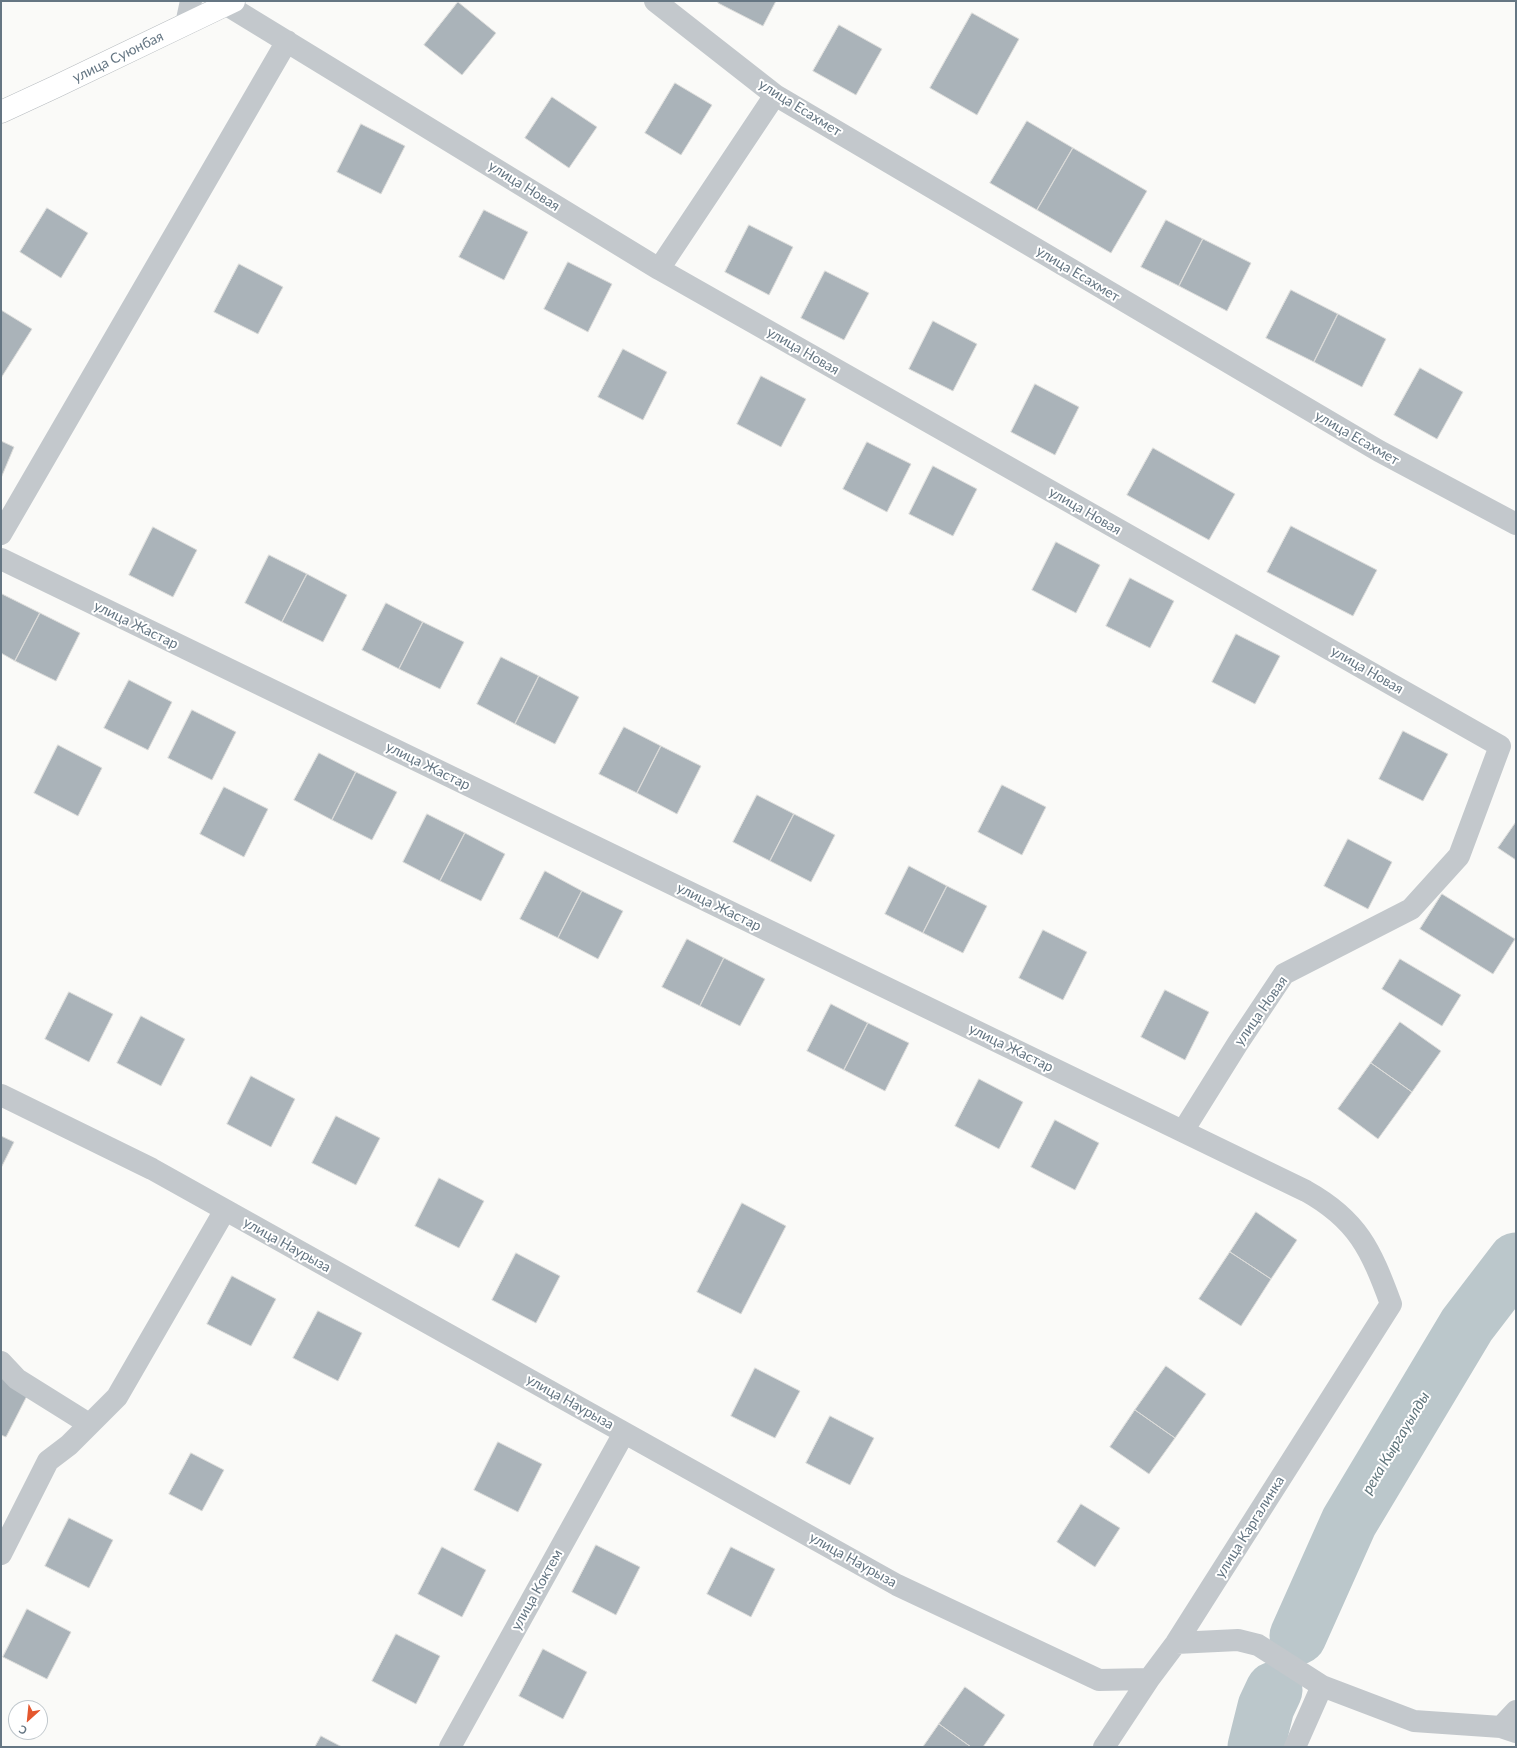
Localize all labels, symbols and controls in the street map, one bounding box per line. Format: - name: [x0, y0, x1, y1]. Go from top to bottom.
- street label: улица Суюнбая: [70, 28, 166, 86]
- street label: улица Есахмет: [756, 76, 844, 140]
- street label: улица Новая: [485, 157, 563, 215]
- street label: улица Есахмет: [1033, 242, 1123, 306]
- street label: улица Новая: [764, 323, 842, 379]
- street label: улица Есахмет: [1312, 407, 1402, 469]
- street label: улица Новая: [1046, 483, 1124, 539]
- street label: улица Жастар: [91, 597, 181, 653]
- street label: улица Новая: [1328, 642, 1406, 698]
- street label: улица Жастар: [383, 738, 473, 794]
- street label: улица Жастар: [674, 879, 764, 935]
- street label: улица Новая: [1231, 973, 1291, 1049]
- street label: улица Жастар: [966, 1020, 1056, 1076]
- street label: улица Наурыза: [240, 1214, 334, 1276]
- street label: улица Наурыза: [523, 1371, 617, 1433]
- water label: река Кыргауылды: [1358, 1389, 1434, 1497]
- street label: улица Каргалинка: [1212, 1473, 1288, 1581]
- street label: улица Наурыза: [806, 1529, 900, 1591]
- street label: улица Коктем: [508, 1547, 566, 1633]
- north arrow: [8, 1700, 48, 1740]
- text: С: [17, 1723, 29, 1738]

